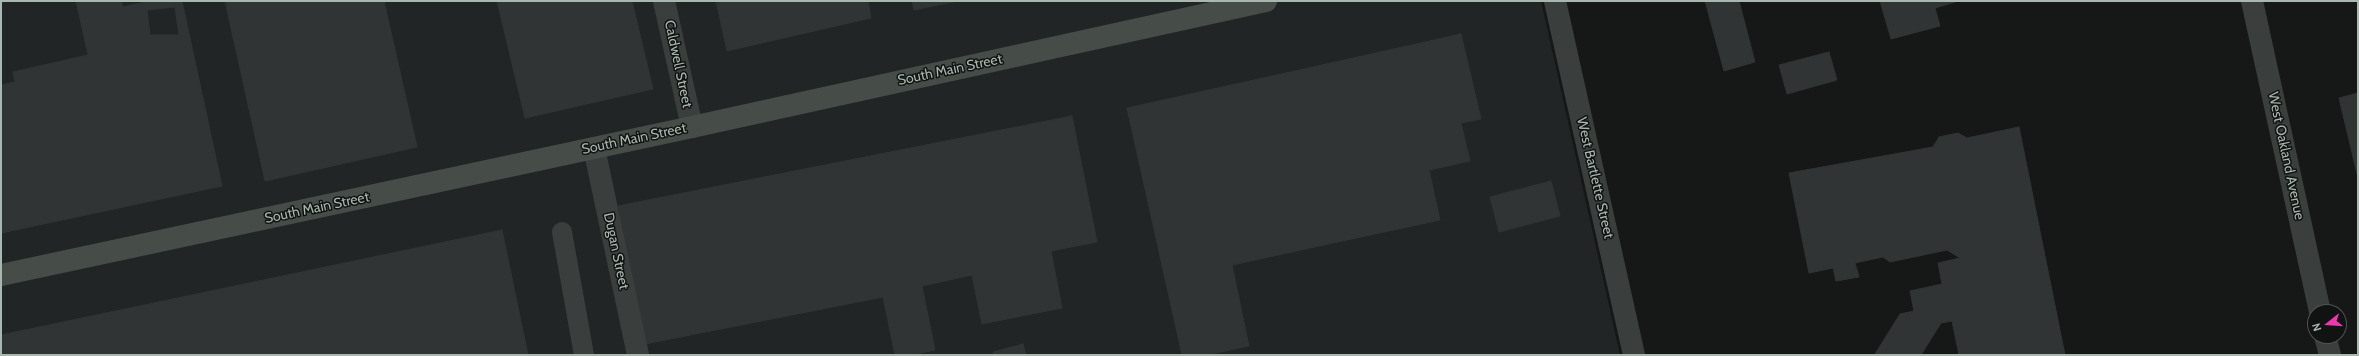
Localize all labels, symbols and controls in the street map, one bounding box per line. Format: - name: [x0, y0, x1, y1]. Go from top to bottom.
- street label: Caldwell Street: [660, 19, 696, 109]
- street label: South Main Street: [896, 51, 1004, 89]
- street label: West Oakland Avenue: [2264, 91, 2308, 221]
- street label: West Bartlette Street: [1573, 116, 1617, 240]
- street label: South Main Street: [580, 120, 688, 158]
- street label: South Main Street: [263, 189, 371, 227]
- street label: Dugan Street: [600, 211, 632, 291]
- north arrow: [2307, 304, 2347, 344]
- text: N: [2309, 321, 2324, 333]

